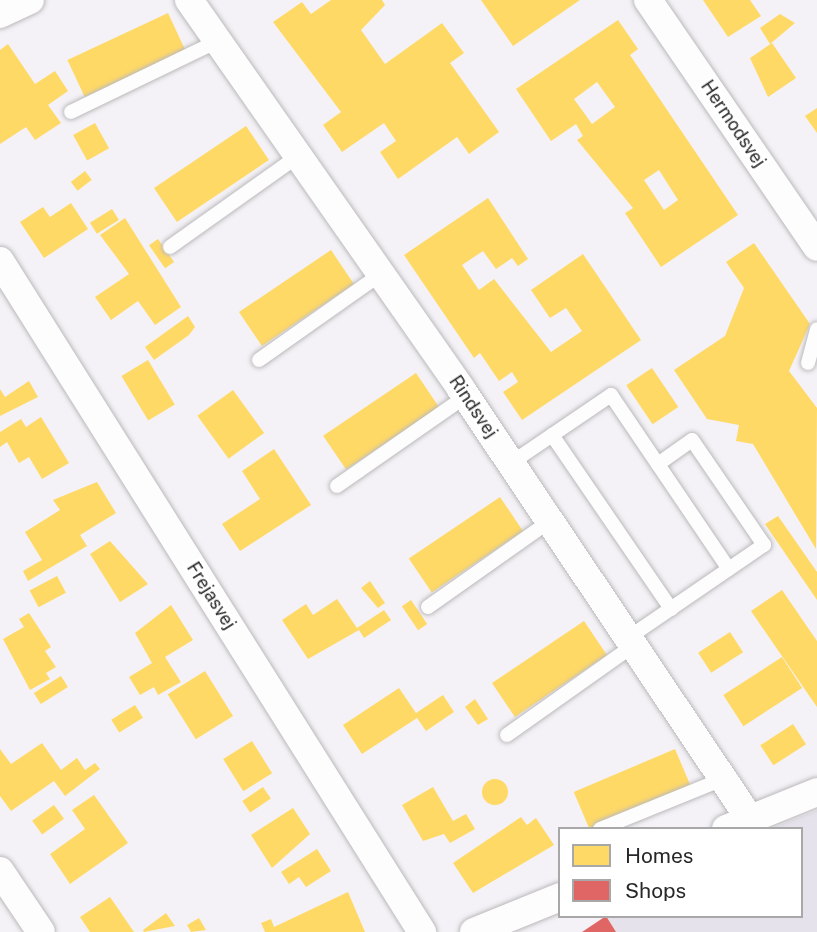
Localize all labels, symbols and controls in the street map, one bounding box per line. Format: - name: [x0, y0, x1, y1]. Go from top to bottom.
- street label: Hermodsvej: [696, 76, 770, 172]
- street label: Rindsvej: [444, 372, 502, 442]
- street label: Frejasvej: [182, 558, 240, 634]
- legend: [558, 827, 803, 918]
- text: Homes: [625, 843, 693, 868]
- text: Shops: [625, 878, 686, 903]

